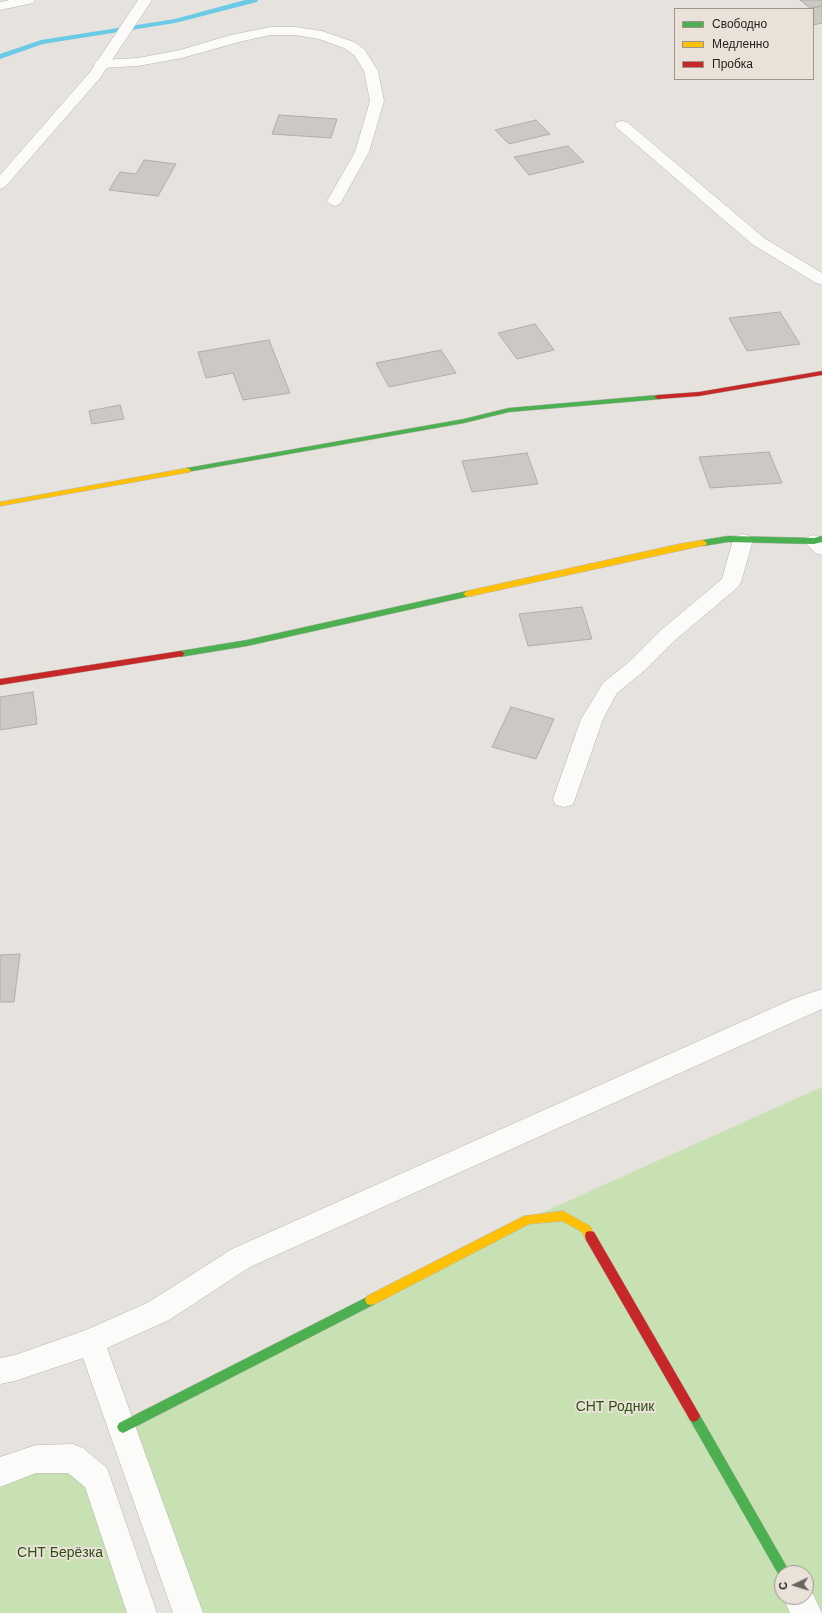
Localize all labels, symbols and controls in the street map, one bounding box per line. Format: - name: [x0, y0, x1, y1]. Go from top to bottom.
- legend: [674, 8, 814, 80]
- text: Свободно: [712, 17, 767, 31]
- text: Медленно: [712, 37, 769, 51]
- text: Пробка: [712, 57, 753, 71]
- park label: СНТ Родник: [576, 1399, 654, 1415]
- park label: СНТ Берёзка: [17, 1545, 103, 1561]
- north arrow: [774, 1565, 814, 1605]
- text: С: [777, 1581, 789, 1590]

